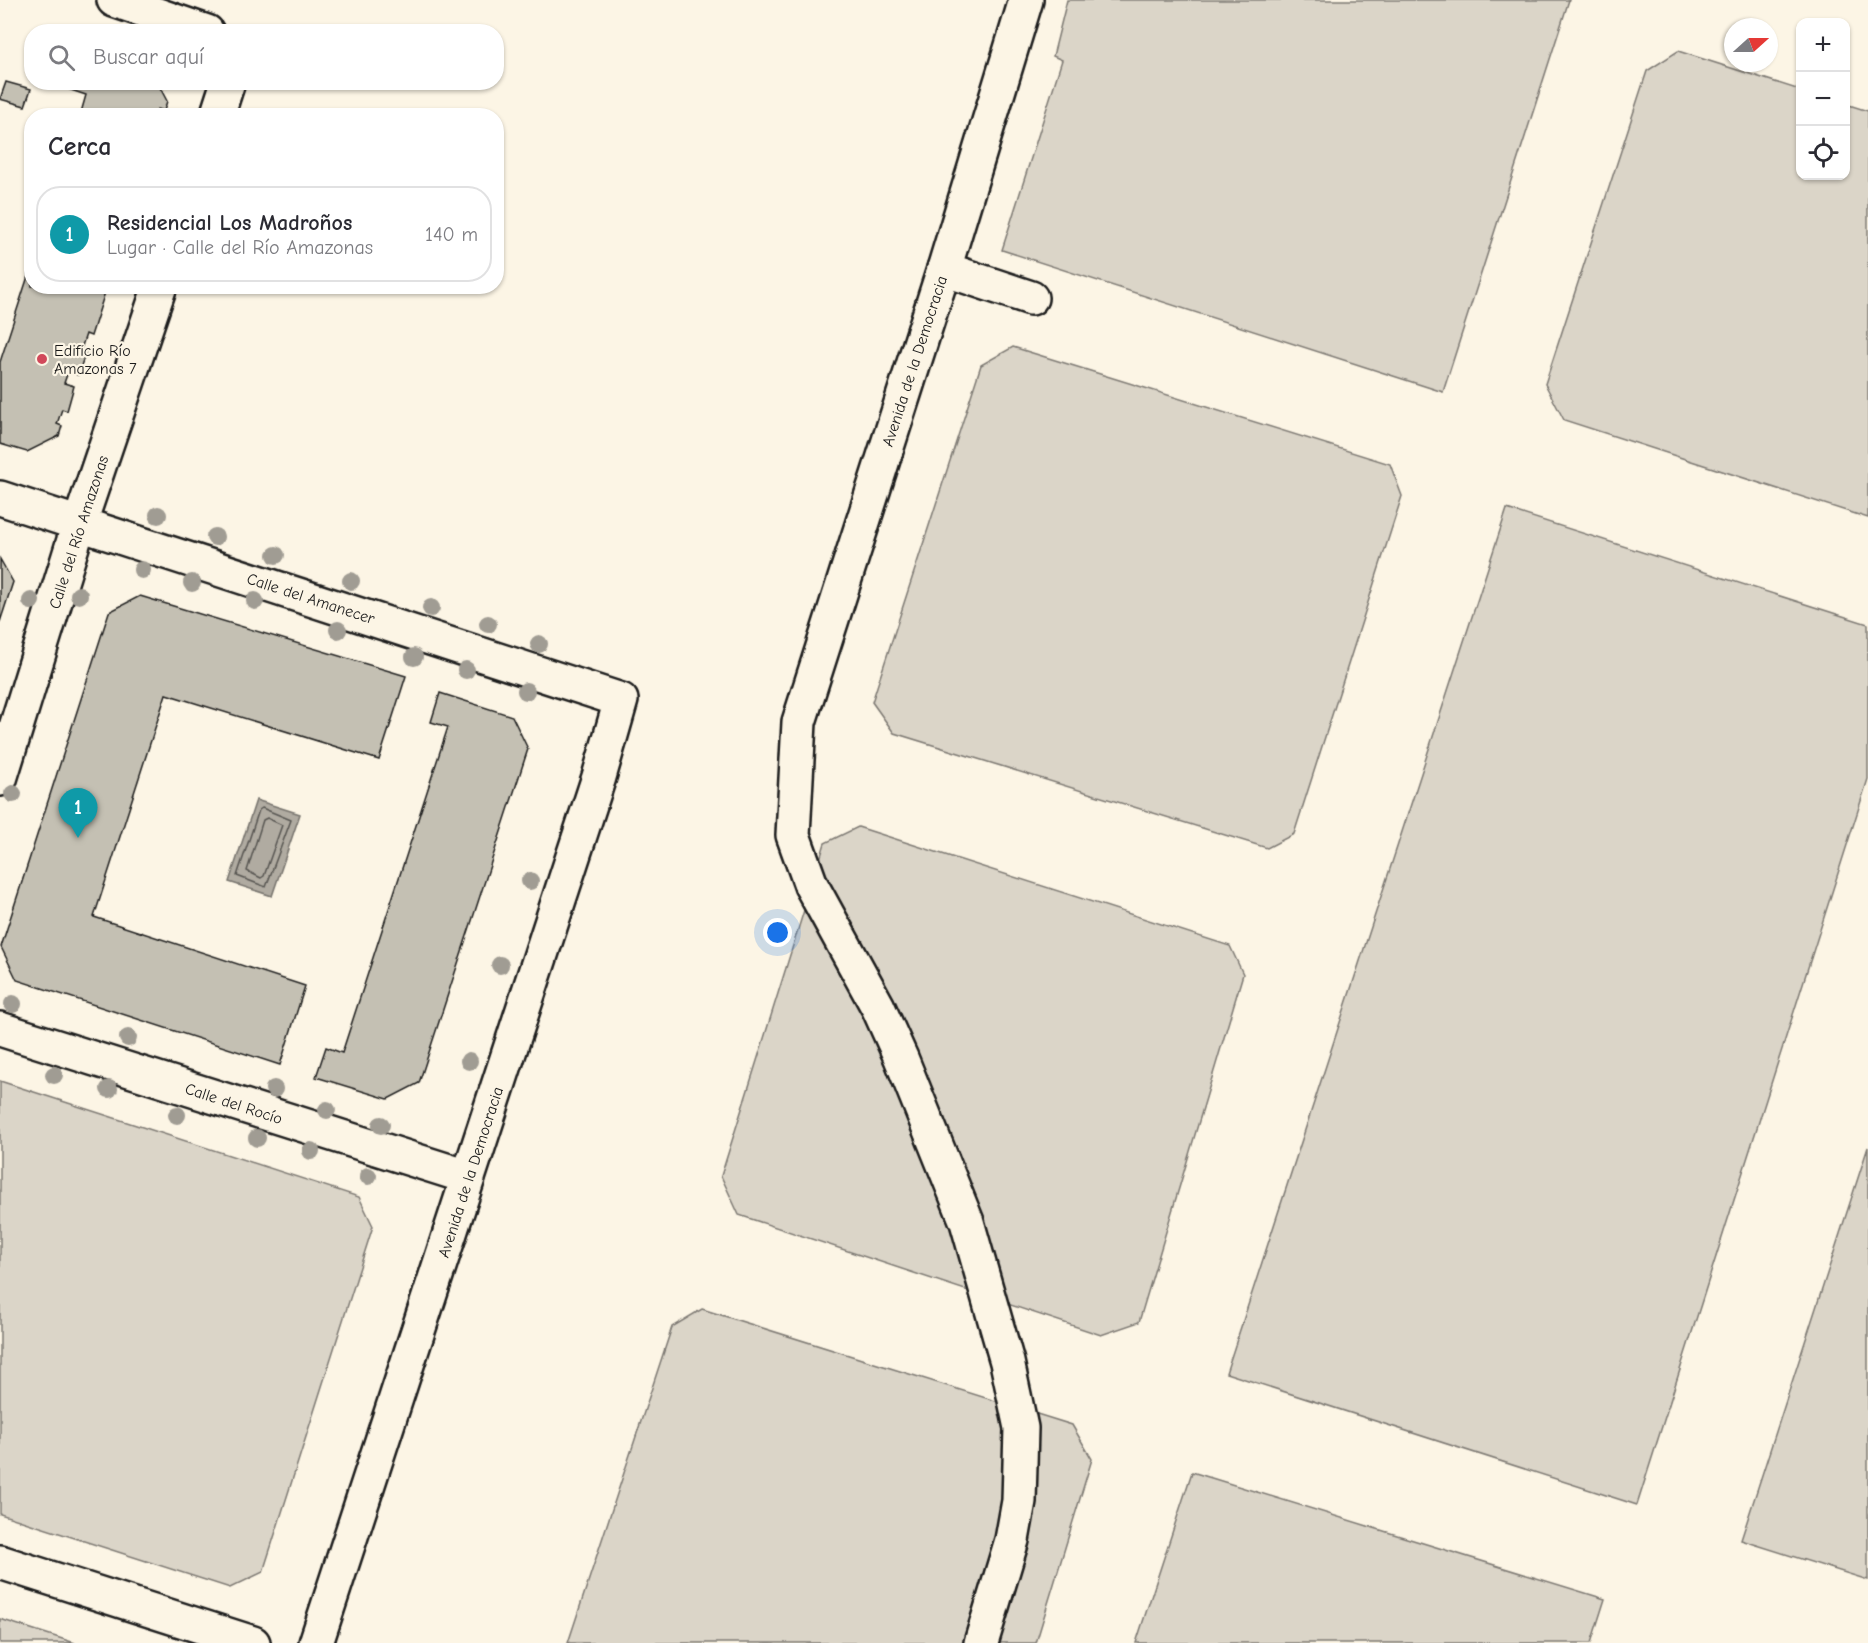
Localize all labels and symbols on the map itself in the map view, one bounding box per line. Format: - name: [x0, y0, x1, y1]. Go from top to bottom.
- north arrow: [1724, 18, 1778, 72]
- street label: Avenida de la Democracia: [879, 274, 951, 449]
- place label: Edificio Río Amazonas 7: [54, 342, 137, 378]
- marker: Edificio Río Amazonas 7: [35, 352, 49, 366]
- street label: Calle del Río Amazonas: [46, 453, 112, 611]
- street label: Calle del Amanecer: [244, 570, 378, 628]
- pin: 1: [58, 788, 98, 838]
- your location: [763, 918, 792, 947]
- street label: Calle del Rocío: [183, 1080, 285, 1128]
- street label: Avenida de la Democracia: [435, 1085, 507, 1260]

